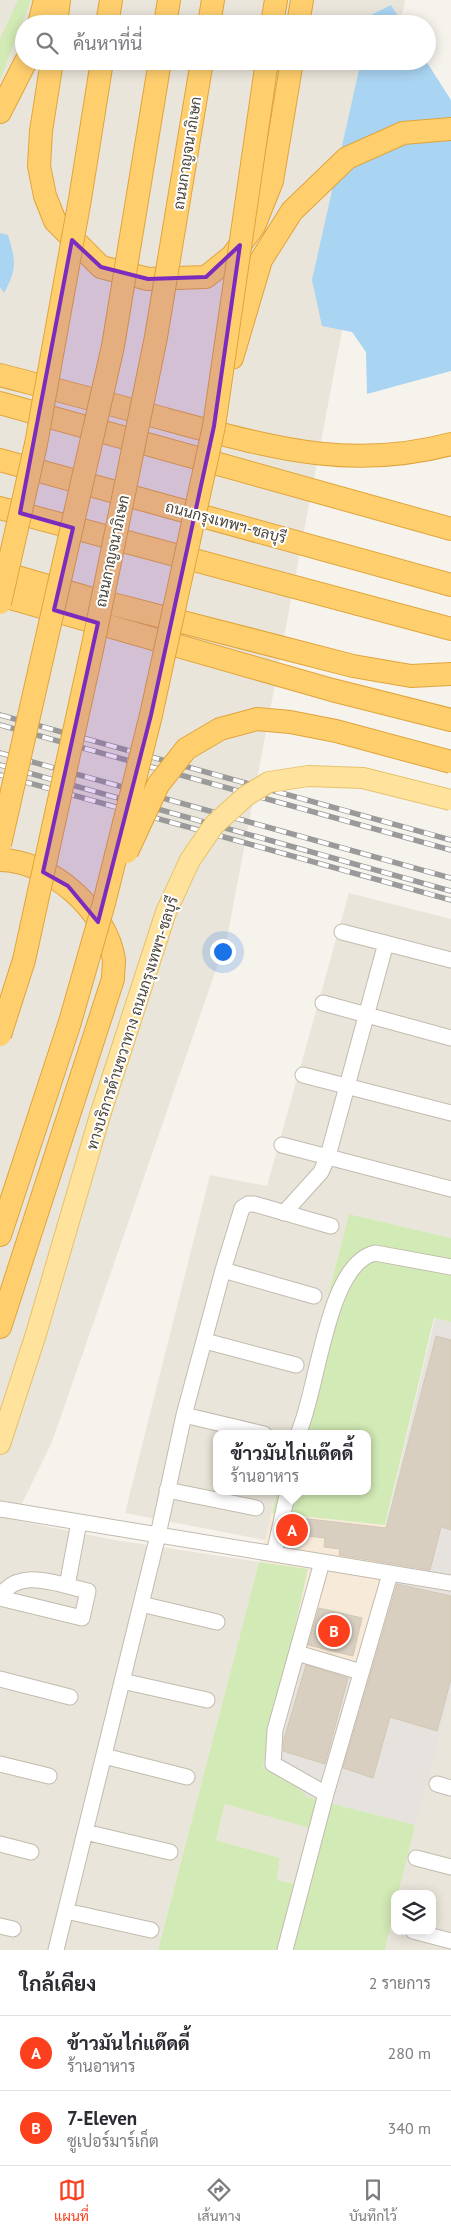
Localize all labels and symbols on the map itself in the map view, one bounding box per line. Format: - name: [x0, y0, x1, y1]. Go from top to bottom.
- street label: ถนนกาญจนาภิเษก: [169, 95, 205, 211]
- street label: ถนนกาญจนาภิเษก: [91, 493, 133, 609]
- street label: ถนนกรุงเทพฯ-ชลบุรี: [163, 497, 288, 549]
- street label: ทางบริการด้านขวาทาง ถนนกรุงเทพฯ-ชลบุรี: [82, 894, 184, 1153]
- your location: [210, 939, 236, 965]
- pin: A: [276, 1511, 308, 1549]
- pin: B: [318, 1612, 350, 1650]

